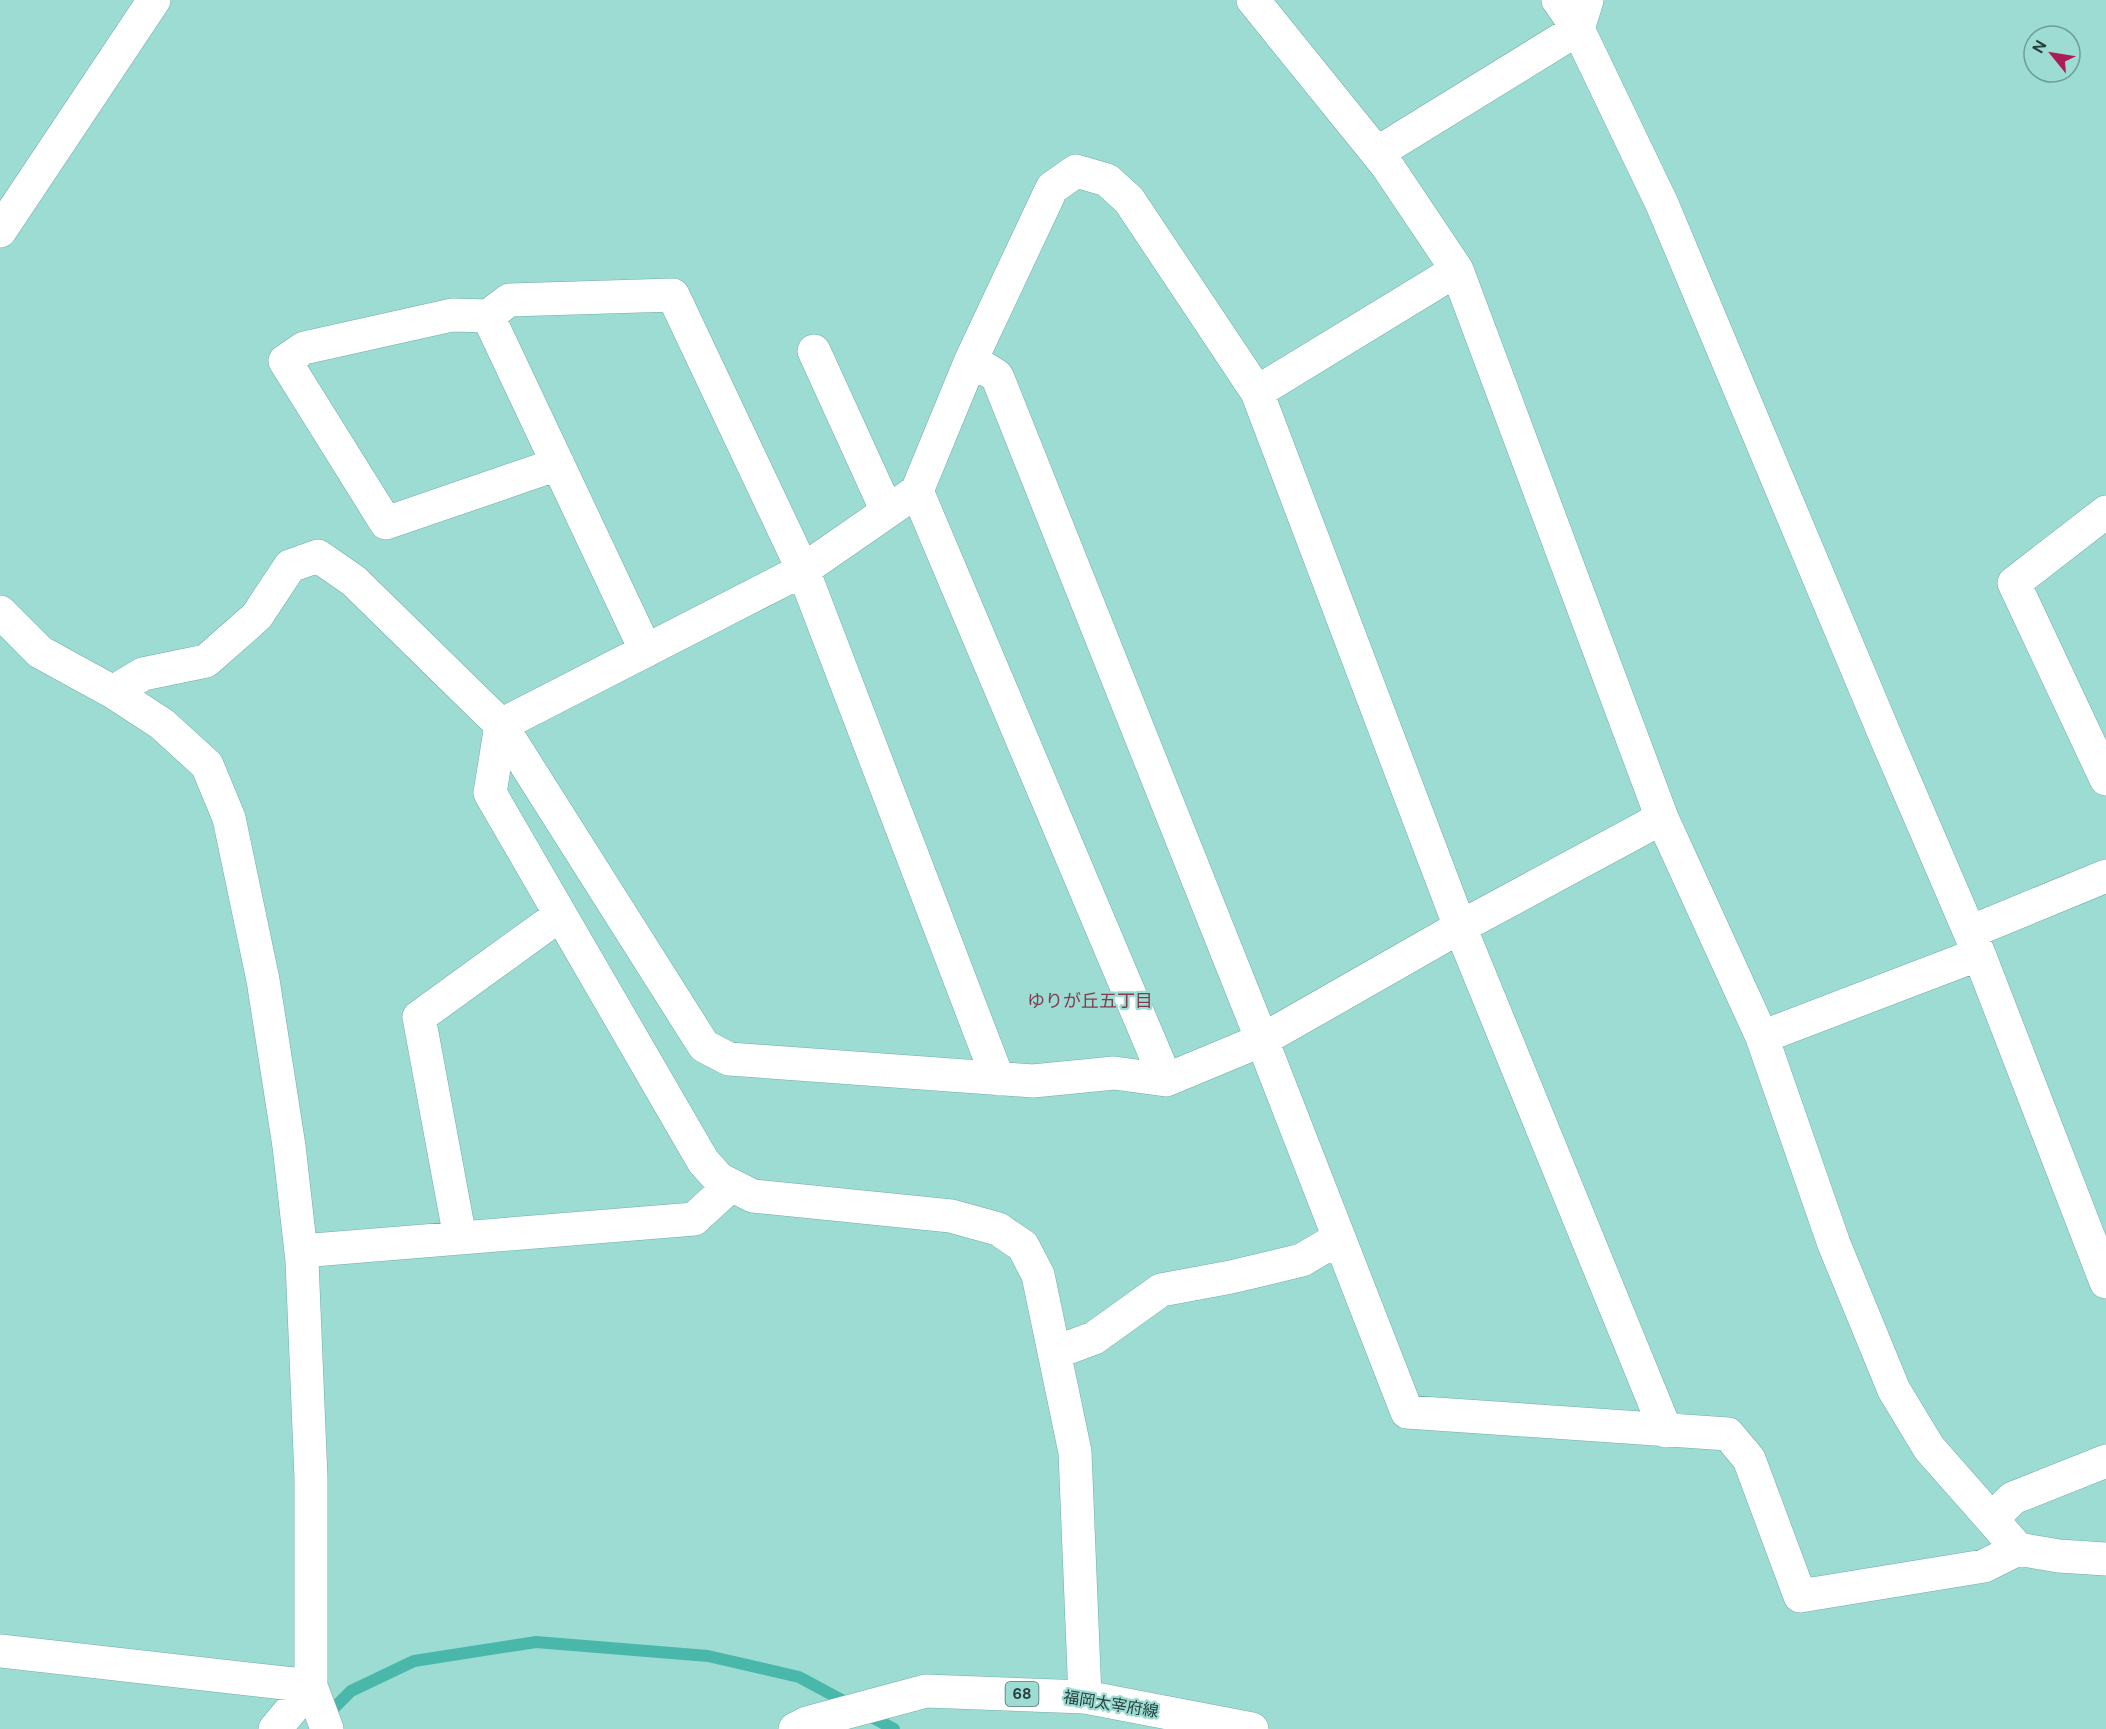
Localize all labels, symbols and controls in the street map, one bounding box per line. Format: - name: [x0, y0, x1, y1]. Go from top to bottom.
- north arrow: [2022, 24, 2082, 84]
- text: N: [2027, 36, 2051, 57]
- district label: ゆりが丘五丁目: [1027, 989, 1153, 1013]
- road number: 68: [1006, 1682, 1038, 1706]
- street label: 福岡太宰府線: [1062, 1686, 1160, 1722]

